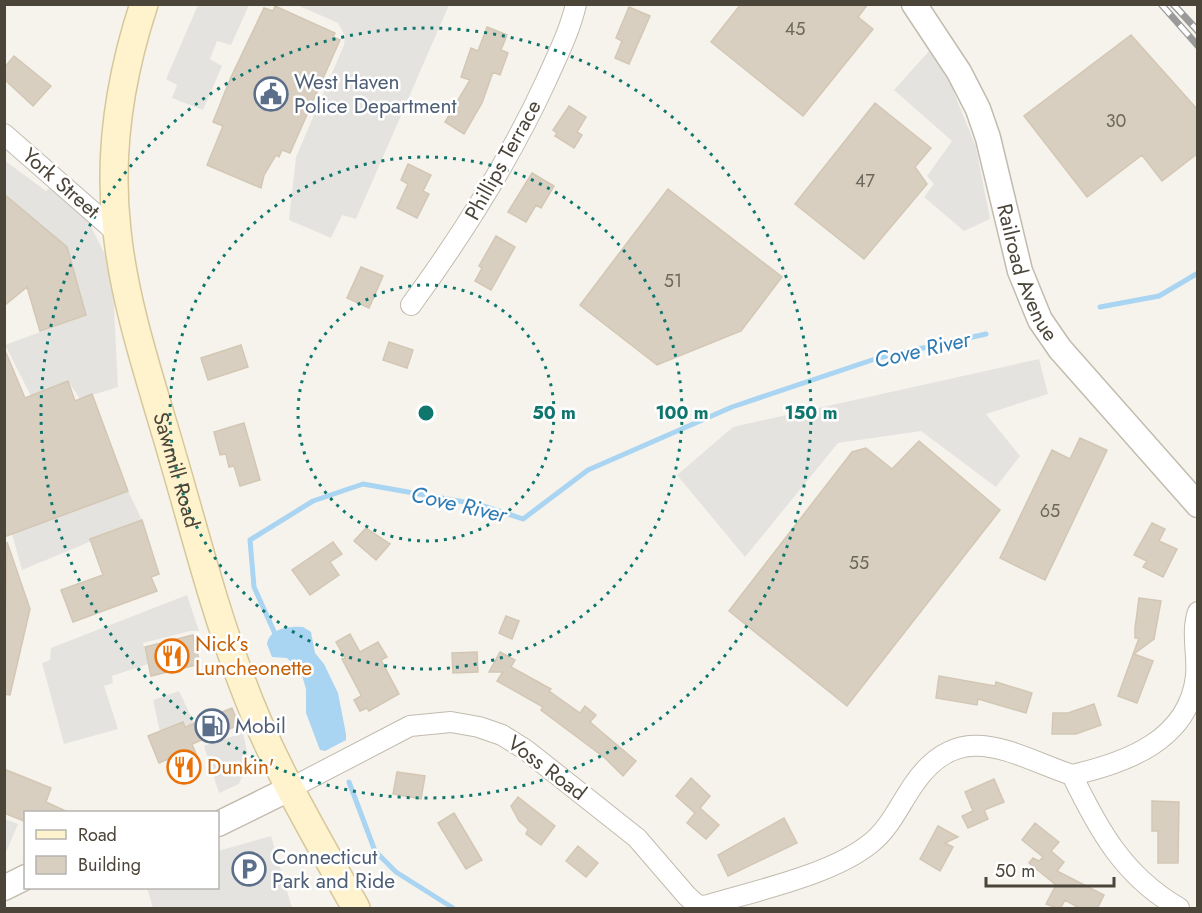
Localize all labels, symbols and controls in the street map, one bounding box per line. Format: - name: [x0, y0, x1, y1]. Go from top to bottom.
- house number: 45: [785, 16, 805, 42]
- place label: West Haven Police Department: [294, 67, 456, 121]
- public building icon: West Haven Police Department: [253, 76, 289, 112]
- street label: Phillips Terrace: [457, 94, 549, 226]
- house number: 30: [1106, 108, 1127, 134]
- street label: York Street: [16, 141, 106, 225]
- house number: 47: [855, 168, 876, 194]
- street label: Railroad Avenue: [989, 201, 1065, 347]
- house number: 51: [664, 268, 682, 294]
- water label: Cove River: [871, 322, 975, 376]
- text: 50 m: [532, 400, 576, 426]
- text: 100 m: [655, 400, 709, 426]
- text: 150 m: [785, 400, 837, 426]
- centre of rings: [416, 403, 436, 423]
- street label: Sawmill Road: [145, 409, 207, 531]
- water label: Cove River: [408, 477, 512, 531]
- house number: 65: [1040, 498, 1060, 524]
- house number: 55: [849, 550, 869, 576]
- place label: Nick’s Luncheonette: [195, 629, 312, 683]
- restaurant icon: Nick’s Luncheonette: [154, 638, 190, 674]
- fuel station icon: Mobil: [194, 708, 230, 744]
- place label: Mobil: [235, 711, 286, 741]
- street label: Voss Road: [501, 728, 593, 808]
- restaurant icon: Dunkin': [166, 749, 202, 785]
- place label: Dunkin': [207, 752, 274, 782]
- legend: [24, 811, 219, 889]
- text: Road: [78, 822, 117, 848]
- place label: Connecticut Park and Ride: [272, 842, 395, 896]
- scale bar: [986, 850, 1114, 888]
- parking icon: Connecticut Park and Ride: [231, 851, 267, 887]
- text: Building: [78, 852, 141, 878]
- text: 50 m: [995, 858, 1035, 884]

